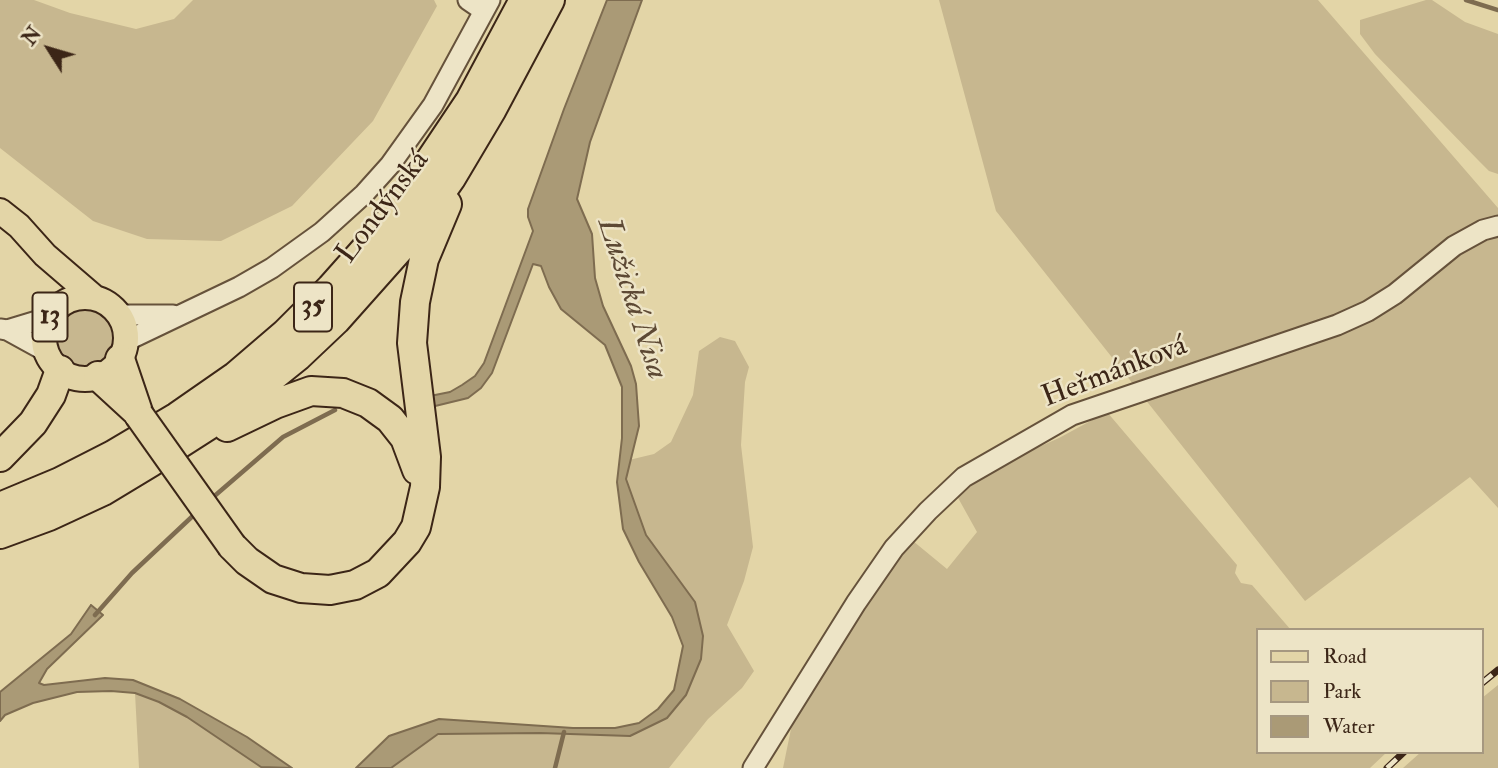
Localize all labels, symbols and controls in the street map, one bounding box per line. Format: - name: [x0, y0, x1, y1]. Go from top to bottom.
- north arrow: [14, 14, 84, 84]
- text: N: [18, 22, 47, 50]
- street label: Londýnská: [330, 145, 438, 271]
- water label: Lužická Nisa: [587, 213, 675, 385]
- road number: 35: [294, 282, 332, 332]
- road number: 13: [32, 292, 68, 342]
- street label: Heřmánková: [1038, 329, 1192, 417]
- legend: [1256, 628, 1484, 754]
- text: Road: [1323, 643, 1367, 670]
- text: Park: [1323, 678, 1361, 705]
- text: Water: [1323, 713, 1375, 740]

